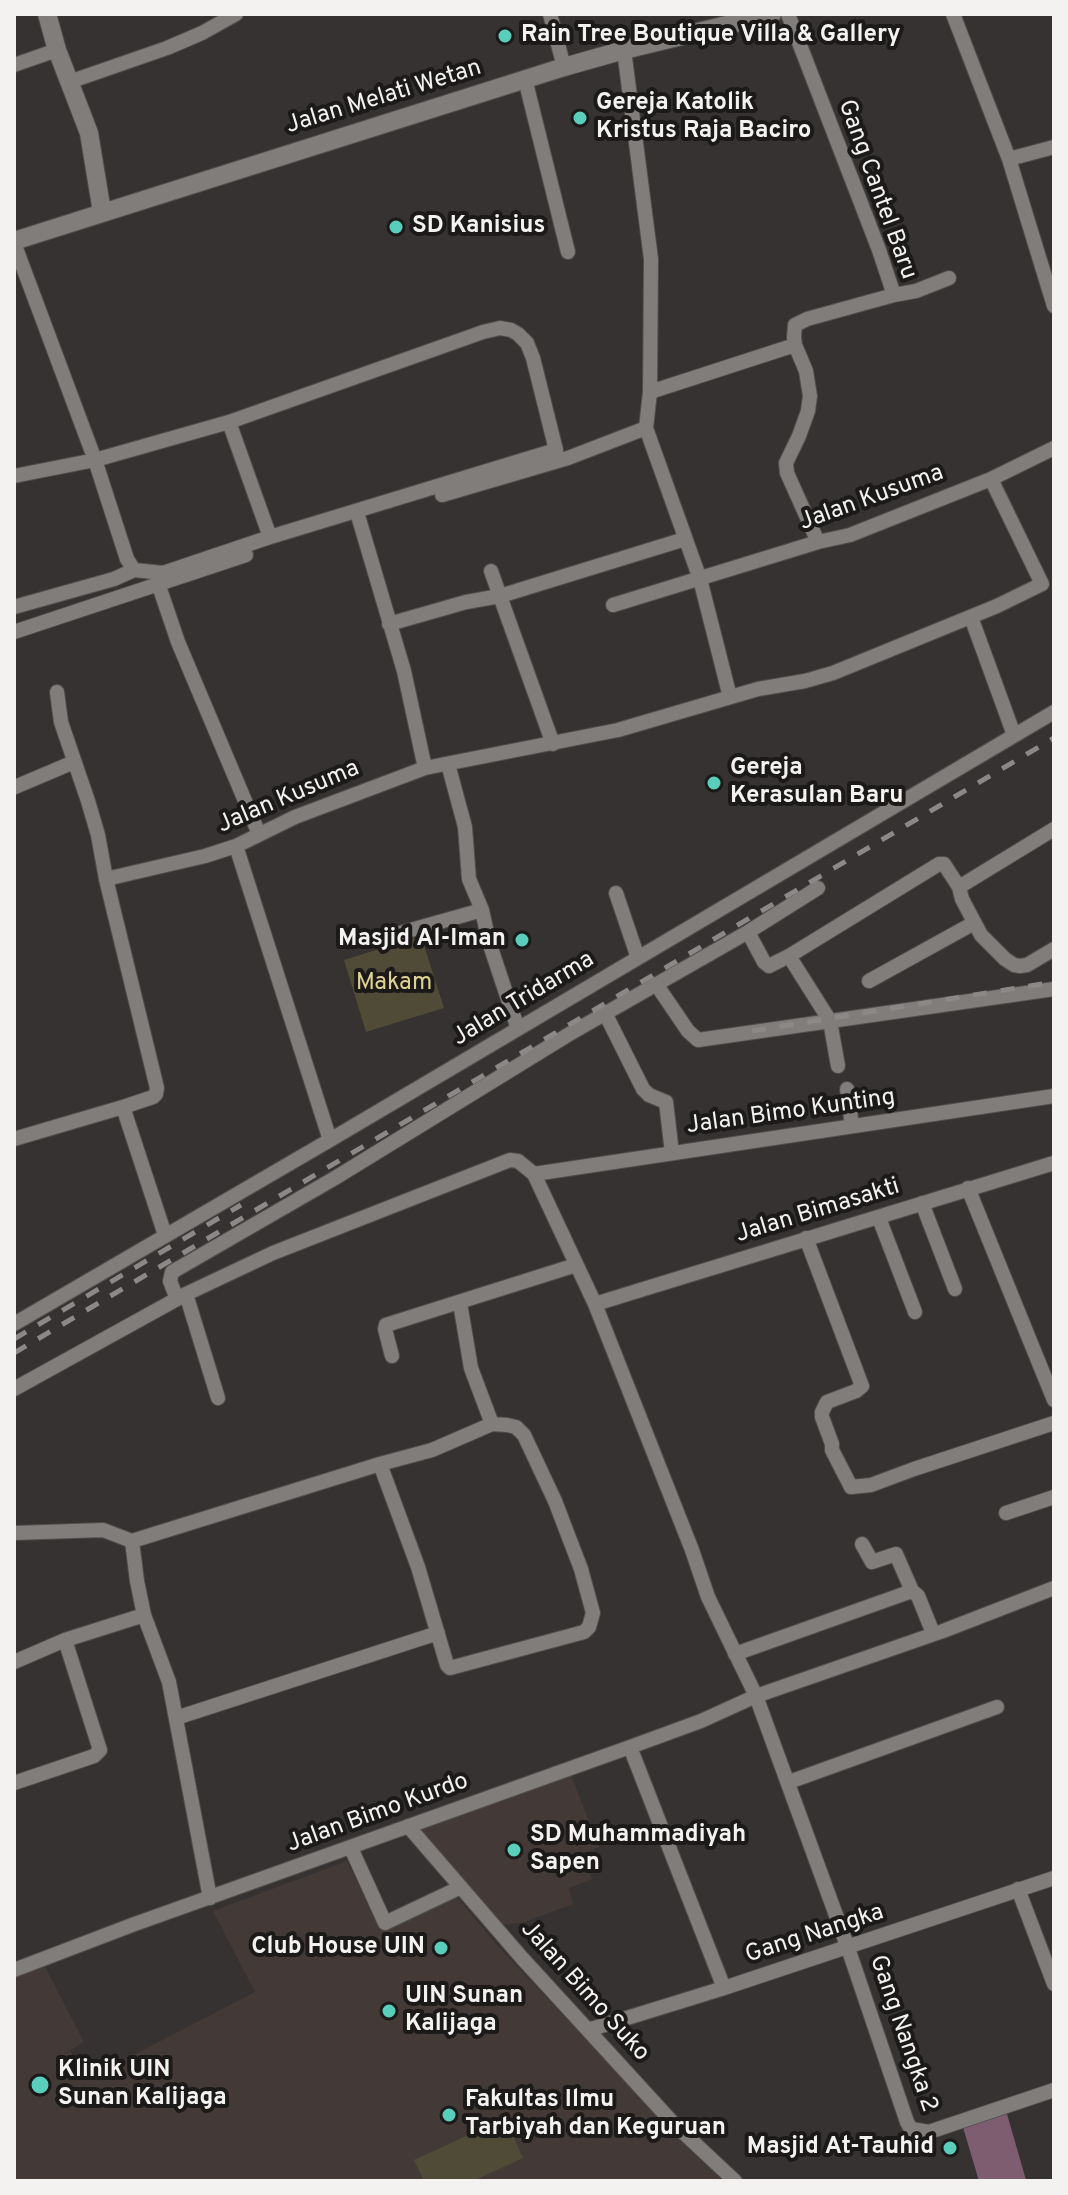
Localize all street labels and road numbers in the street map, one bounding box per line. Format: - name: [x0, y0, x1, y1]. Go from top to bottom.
- street label: Jalan Melati Wetan: [283, 55, 485, 141]
- street label: Gang Cantel Baru: [830, 96, 922, 284]
- street label: Jalan Kusuma: [796, 460, 948, 538]
- street label: Jalan Kusuma: [214, 755, 364, 841]
- street label: Jalan Tridarma: [448, 946, 600, 1054]
- street label: Jalan Bimo Kunting: [685, 1084, 897, 1142]
- street label: Jalan Bimasakti: [733, 1173, 903, 1251]
- street label: Jalan Bimo Kurdo: [283, 1768, 473, 1860]
- street label: Gang Nangka: [742, 1899, 888, 1971]
- street label: Jalan Bimo Suko: [513, 1916, 655, 2068]
- street label: Gang Nangka 2: [862, 1952, 942, 2116]

